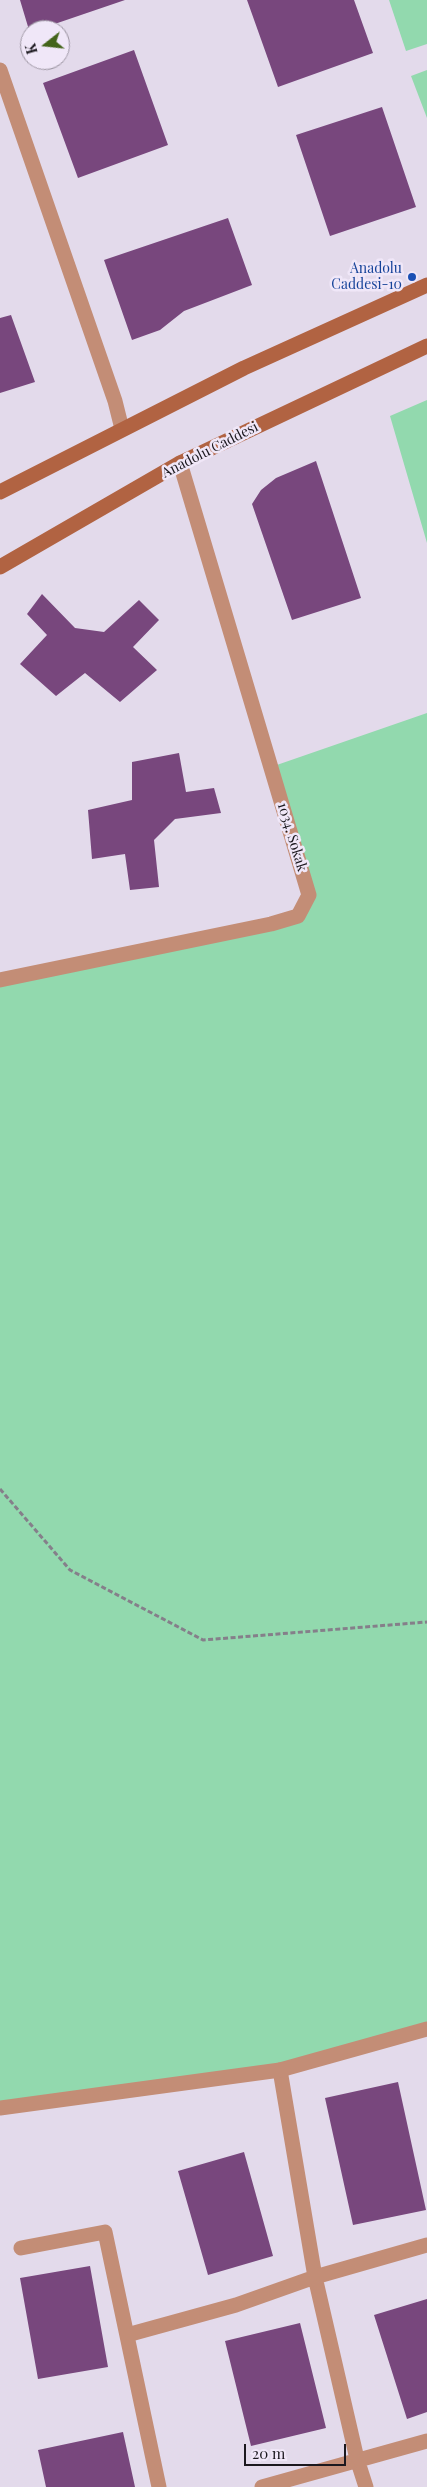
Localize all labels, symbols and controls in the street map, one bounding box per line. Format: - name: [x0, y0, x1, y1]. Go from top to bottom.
- north arrow: [20, 20, 70, 70]
- text: K: [21, 42, 42, 56]
- place label: Anadolu Caddesi-10: [331, 261, 402, 294]
- marker: Anadolu Caddesi-10: [406, 271, 418, 283]
- street label: Anadolu Caddesi: [159, 419, 261, 481]
- street label: 1034. Sokak: [274, 801, 310, 873]
- scale bar: [247, 2434, 350, 2466]
- text: 20 m: [252, 2443, 285, 2463]

